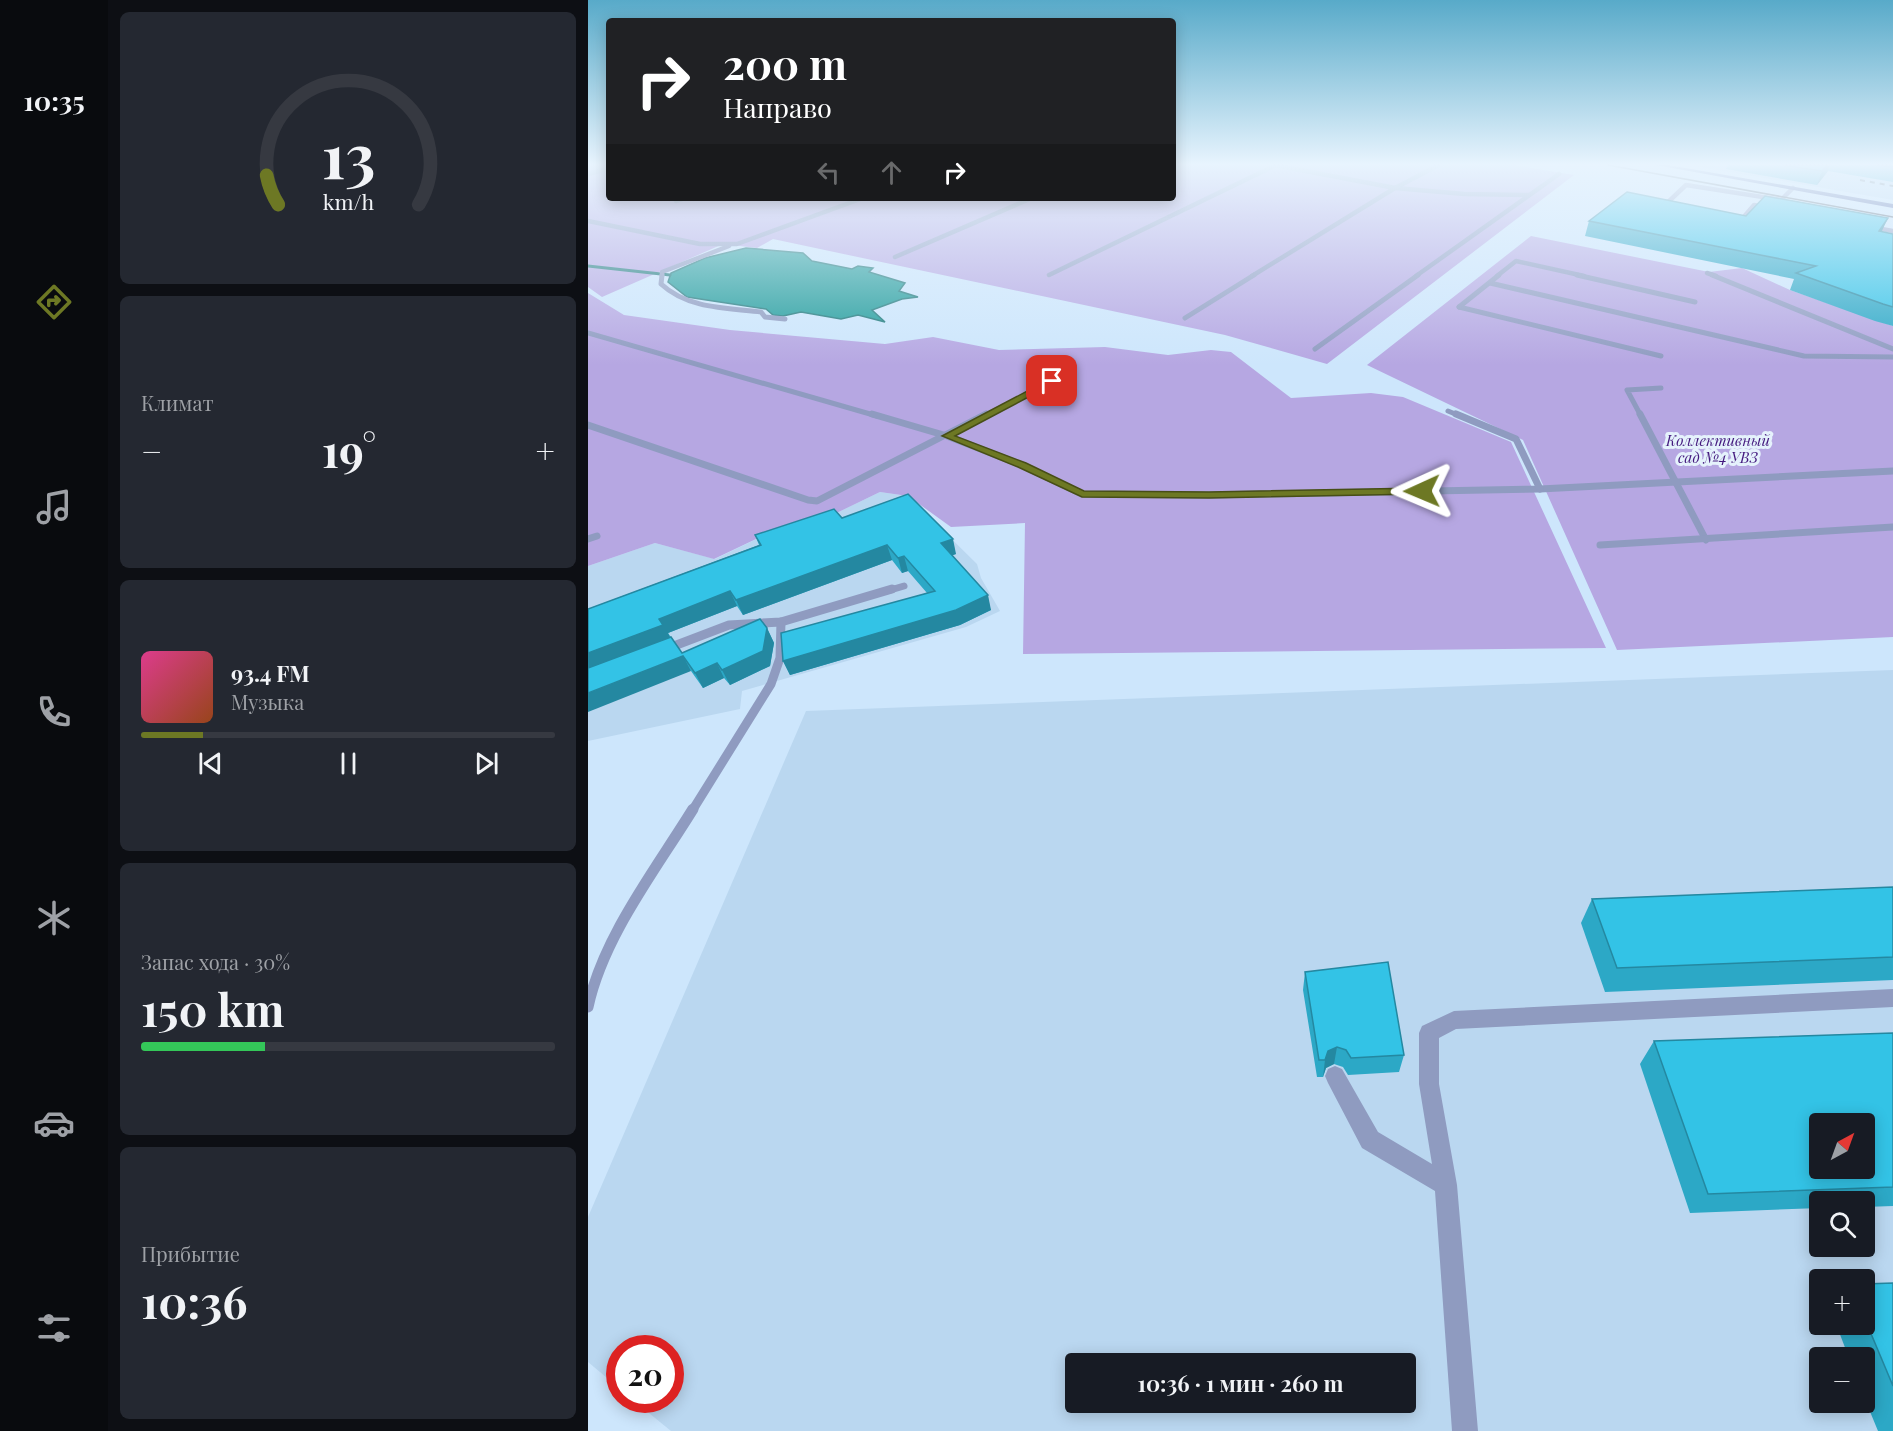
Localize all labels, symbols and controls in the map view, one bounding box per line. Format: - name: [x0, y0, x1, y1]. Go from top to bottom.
- text: 200 m: [723, 35, 847, 91]
- icon: right: [624, 42, 702, 120]
- text: 10:35: [23, 82, 85, 118]
- text: Направо: [723, 89, 832, 125]
- text: 13: [321, 111, 375, 195]
- icon: left: [812, 156, 845, 189]
- icon: ahead: [875, 156, 908, 189]
- icon: right: [938, 156, 971, 189]
- text: km/h: [322, 187, 374, 215]
- icon: directions: [33, 281, 75, 323]
- pin: [1026, 355, 1077, 406]
- icon: arrive: [1035, 364, 1068, 397]
- text: Климат: [141, 389, 214, 416]
- text: 19°: [322, 419, 376, 479]
- text: −: [141, 428, 162, 472]
- text: +: [536, 428, 555, 472]
- park label: Коллективный сад №4 УВЗ: [1665, 430, 1770, 467]
- position arrow: [1390, 459, 1454, 523]
- icon: music: [33, 486, 75, 528]
- text: 93.4 FM: [231, 658, 310, 688]
- text: Музыка: [231, 688, 304, 715]
- icon: phone: [33, 691, 75, 733]
- icon: previous: [194, 747, 227, 780]
- icon: pause: [332, 747, 365, 780]
- icon: next: [470, 747, 503, 780]
- icon: climate: [33, 897, 75, 939]
- text: Запас хода · 30%: [141, 948, 290, 975]
- text: 150 km: [141, 978, 284, 1038]
- icon: car: [33, 1102, 75, 1144]
- north arrow: [1809, 1113, 1875, 1179]
- map controls: [1809, 1113, 1875, 1413]
- button: search: [1809, 1191, 1875, 1257]
- text: Прибытие: [141, 1240, 240, 1267]
- button: +: [1809, 1269, 1875, 1335]
- text: 10:36: [141, 1270, 248, 1330]
- icon: filters: [33, 1307, 75, 1349]
- speed limit sign: 20: [606, 1335, 684, 1413]
- button: −: [1809, 1347, 1875, 1413]
- text: 10:36 · 1 мин · 260 m: [1137, 1368, 1344, 1398]

